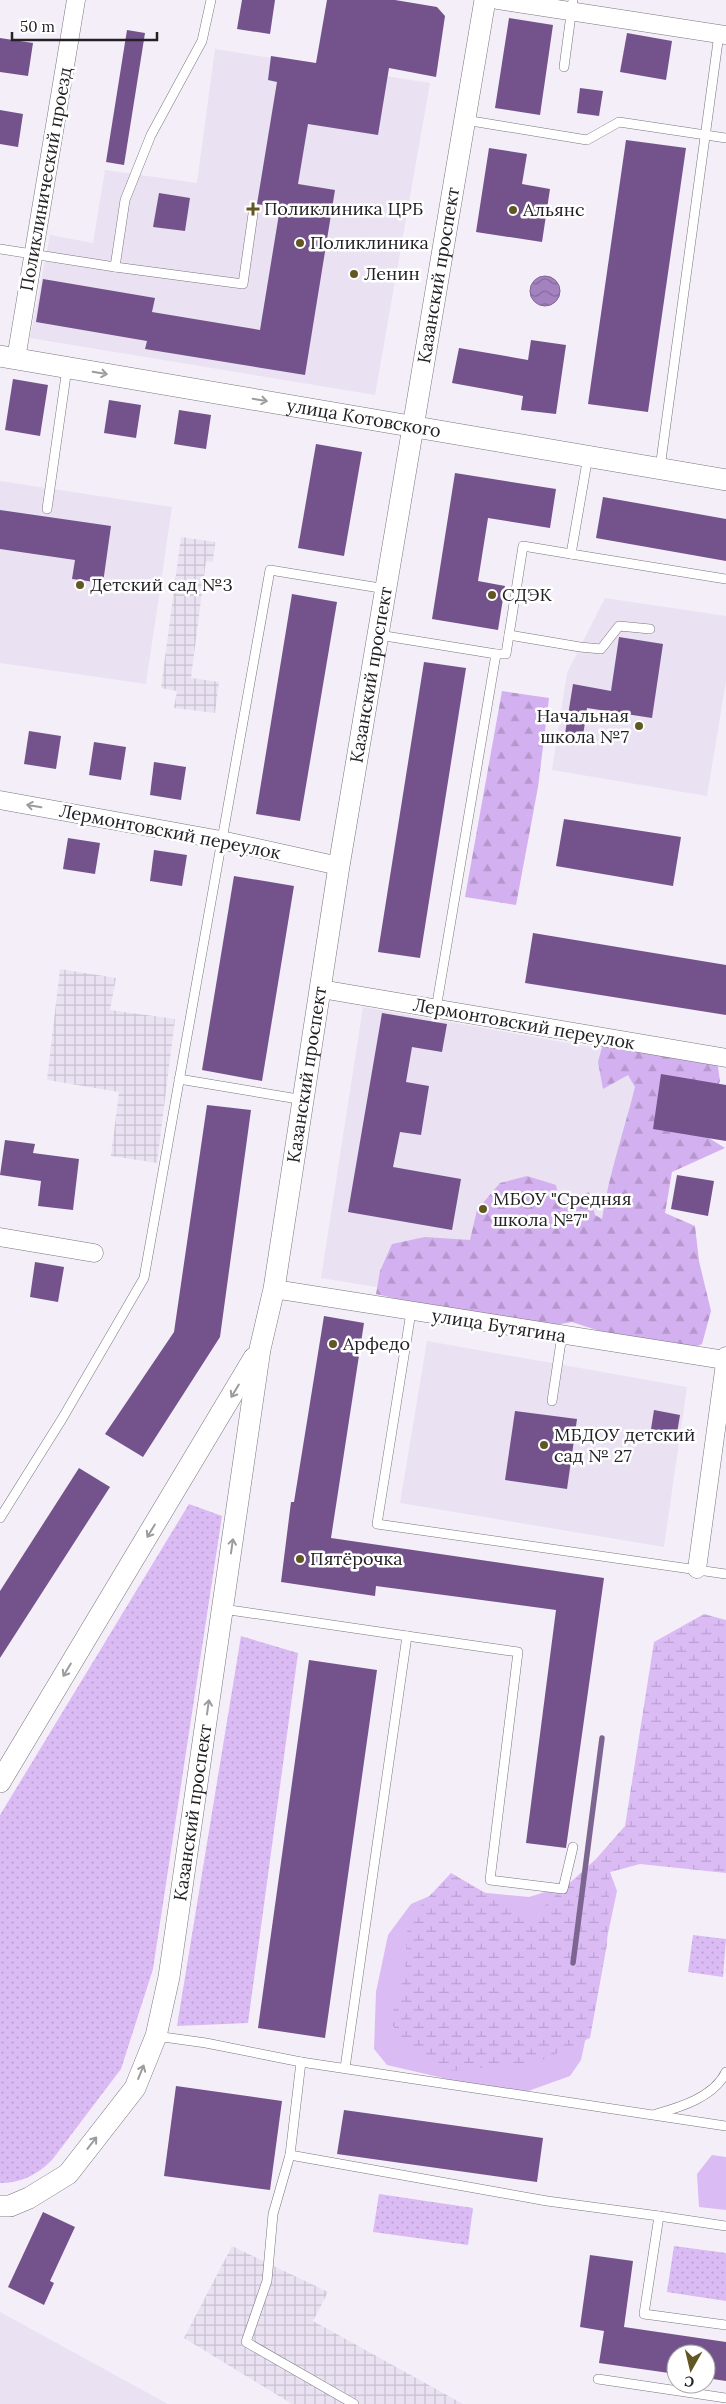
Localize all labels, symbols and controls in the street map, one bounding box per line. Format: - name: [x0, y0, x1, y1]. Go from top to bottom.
- scale bar: [12, 10, 158, 42]
- text: 50 m: [20, 17, 55, 36]
- street label: Поликлинический проезд: [14, 65, 77, 293]
- street label: Казанский проспект: [412, 185, 464, 365]
- place label: Поликлиника ЦРБ: [264, 197, 423, 220]
- place label: Альянс: [522, 198, 585, 221]
- marker: Поликлиника ЦРБ: [246, 202, 260, 216]
- marker: Альянс: [507, 204, 519, 216]
- place label: Поликлиника: [310, 231, 429, 254]
- marker: Поликлиника: [294, 237, 306, 249]
- place label: Ленин: [364, 262, 420, 285]
- marker: Ленин: [348, 268, 360, 280]
- one-way arrow: [91, 368, 107, 378]
- street label: улица Котовского: [285, 393, 443, 442]
- one-way arrow: [252, 396, 268, 406]
- place label: Детский сад №3: [90, 573, 233, 596]
- marker: Детский сад №3: [74, 579, 86, 591]
- place label: СДЭК: [502, 583, 552, 606]
- street label: Казанский проспект: [345, 585, 397, 765]
- marker: СДЭК: [486, 589, 498, 601]
- place label: Начальная школа №7: [536, 704, 629, 748]
- marker: Начальная школа №7: [633, 720, 645, 732]
- street label: Лермонтовский переулок: [58, 799, 283, 864]
- one-way arrow: [27, 801, 43, 811]
- street label: Казанский проспект: [282, 985, 331, 1164]
- street label: Лермонтовский переулок: [411, 993, 637, 1054]
- place label: МБОУ "Средняя школа №7": [493, 1187, 631, 1231]
- marker: МБОУ "Средняя школа №7": [477, 1203, 489, 1215]
- street label: улица Бутягина: [430, 1304, 568, 1347]
- place label: Арфедо: [342, 1332, 410, 1355]
- marker: Арфедо: [327, 1338, 339, 1350]
- one-way arrow: [229, 1384, 239, 1398]
- place label: МБДОУ детский сад № 27: [554, 1423, 695, 1467]
- marker: МБДОУ детский сад № 27: [538, 1439, 550, 1451]
- one-way arrow: [145, 1523, 155, 1537]
- one-way arrow: [227, 1538, 237, 1554]
- place label: Пятёрочка: [310, 1547, 402, 1570]
- marker: Пятёрочка: [294, 1553, 306, 1565]
- one-way arrow: [62, 1662, 72, 1676]
- one-way arrow: [204, 1699, 214, 1715]
- street label: Казанский проспект: [168, 1723, 216, 1902]
- one-way arrow: [137, 2065, 146, 2080]
- one-way arrow: [86, 2137, 97, 2150]
- north arrow: [666, 2344, 716, 2394]
- text: С: [683, 2372, 695, 2391]

